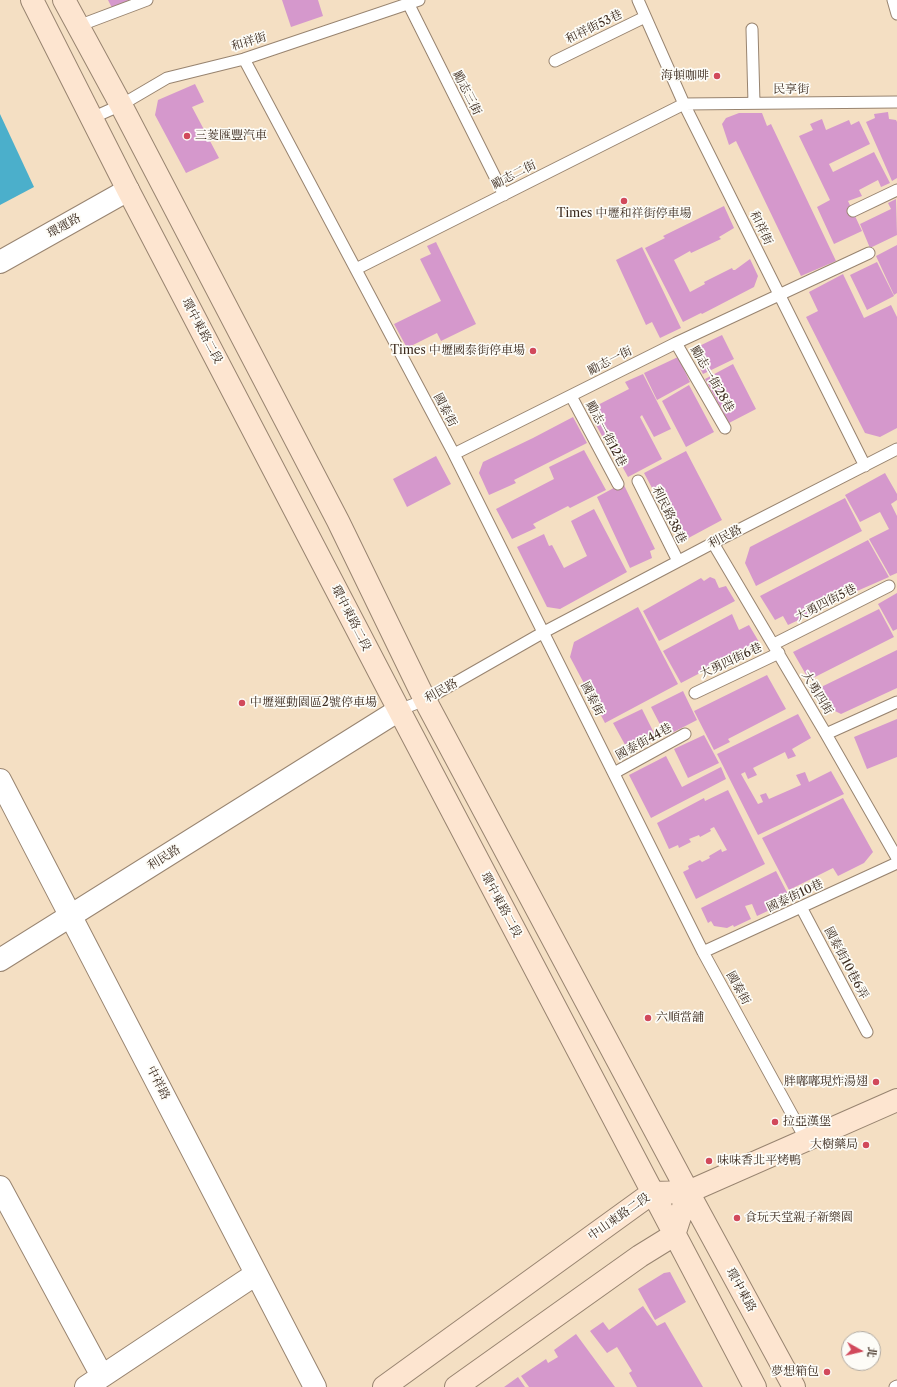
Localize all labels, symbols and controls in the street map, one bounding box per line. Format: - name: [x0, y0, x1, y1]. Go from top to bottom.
- street label: 和祥街53巷: [563, 7, 625, 47]
- street label: 和祥街: [230, 30, 268, 54]
- street label: 勵志三街: [450, 68, 484, 118]
- place label: 海頓咖啡: [661, 69, 709, 83]
- marker: 海頓咖啡: [712, 71, 722, 81]
- street label: 民享街: [773, 83, 809, 97]
- place label: 三菱匯豐汽車: [195, 129, 267, 143]
- marker: 三菱匯豐汽車: [182, 131, 192, 141]
- street label: 勵志二街: [489, 158, 539, 192]
- marker: Times 中壢和祥街停車場: [619, 196, 629, 206]
- place label: Times 中壢和祥街停車場: [557, 207, 691, 221]
- street label: 和祥街: [747, 209, 775, 247]
- street label: 環運路: [45, 211, 83, 241]
- street label: 環中東路二段: [179, 296, 225, 366]
- street label: 勵志一街28巷: [687, 343, 737, 415]
- place label: Times 中壢國泰街停車場: [390, 344, 525, 358]
- street label: 勵志一街: [585, 344, 635, 378]
- marker: Times 中壢國泰街停車場: [528, 346, 538, 356]
- street label: 國泰街: [430, 391, 460, 429]
- street label: 勵志一街12巷: [583, 399, 629, 469]
- street label: 利民路38巷: [649, 484, 689, 546]
- street label: 利民路: [706, 522, 744, 552]
- street label: 大勇四街5巷: [793, 581, 859, 625]
- street label: 環中東路二段: [328, 583, 374, 653]
- street label: 大勇四街6巷: [698, 640, 764, 682]
- street label: 大勇四街: [798, 669, 836, 717]
- street label: 利民路: [422, 676, 460, 706]
- street label: 國泰街: [577, 680, 607, 718]
- place label: 中壢運動園區2號停車場: [250, 696, 377, 710]
- marker: 中壢運動園區2號停車場: [237, 698, 247, 708]
- street label: 國泰街44巷: [613, 721, 675, 763]
- street label: 利民路: [145, 842, 183, 874]
- street label: 環中東路二段: [478, 870, 524, 940]
- street label: 國泰街10巷: [764, 877, 826, 915]
- street label: 國泰街10巷6弄: [821, 924, 871, 1002]
- street label: 國泰街: [723, 969, 753, 1007]
- place label: 六順當舖: [656, 1011, 704, 1025]
- marker: 六順當舖: [643, 1013, 653, 1023]
- street label: 中祥路: [143, 1064, 173, 1102]
- place label: 胖嘟嘟現炸湯翅: [784, 1075, 868, 1089]
- marker: 胖嘟嘟現炸湯翅: [871, 1077, 881, 1087]
- place label: 拉亞漢堡: [783, 1115, 831, 1129]
- marker: 拉亞漢堡: [770, 1117, 780, 1127]
- place label: 大樹藥局: [810, 1138, 858, 1152]
- marker: 大樹藥局: [861, 1140, 871, 1150]
- place label: 味味香北平烤鴨: [717, 1154, 801, 1168]
- marker: 味味香北平烤鴨: [704, 1156, 714, 1166]
- street label: 中山東路二段: [585, 1190, 653, 1244]
- place label: 食玩天堂親子新樂園: [745, 1211, 853, 1225]
- marker: 食玩天堂親子新樂園: [732, 1213, 742, 1223]
- street label: 環中東路: [723, 1266, 759, 1314]
- north arrow: [841, 1331, 881, 1371]
- text: 北: [864, 1346, 880, 1359]
- place label: 夢想箱包: [771, 1365, 819, 1379]
- marker: 夢想箱包: [822, 1367, 832, 1377]

